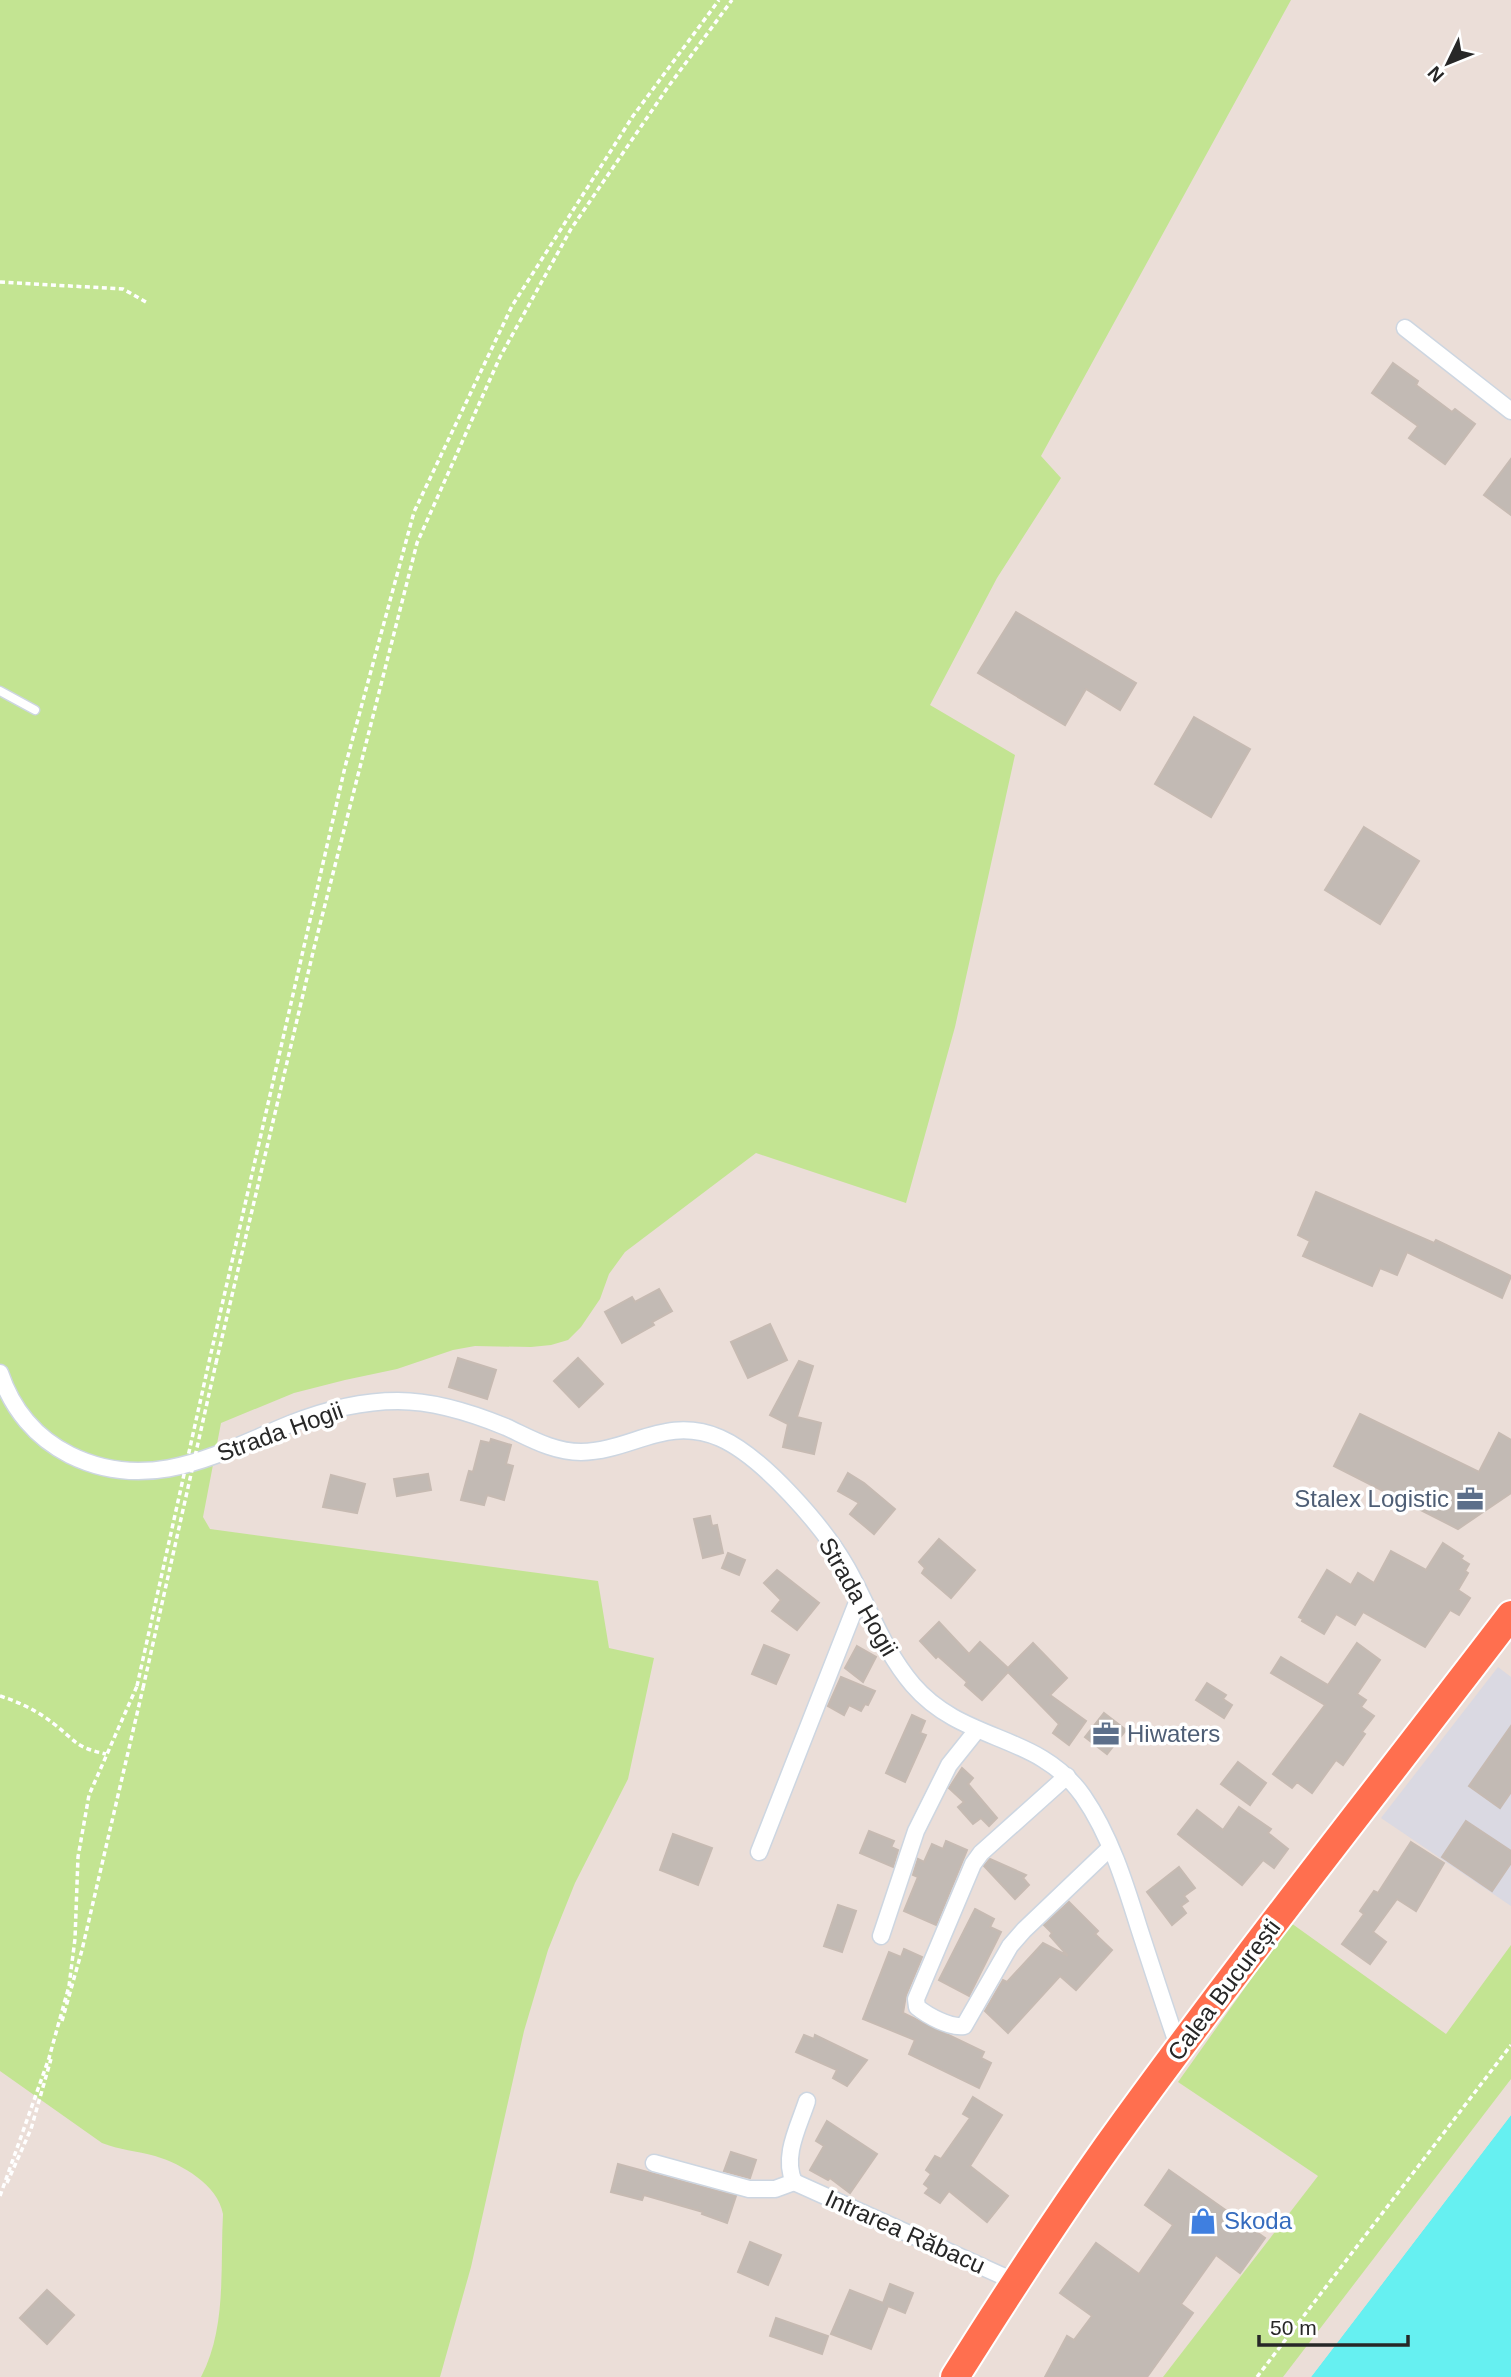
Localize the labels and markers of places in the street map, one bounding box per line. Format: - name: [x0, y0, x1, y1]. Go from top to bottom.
- office icon: Stalex Logistic: [1455, 1484, 1485, 1514]
- place label: Stalex Logistic: [1294, 1485, 1449, 1512]
- office icon: Hiwaters: [1091, 1719, 1121, 1749]
- place label: Hiwaters: [1127, 1720, 1220, 1747]
- shop icon: Skoda: [1188, 2206, 1218, 2236]
- place label: Skoda: [1224, 2207, 1293, 2234]

